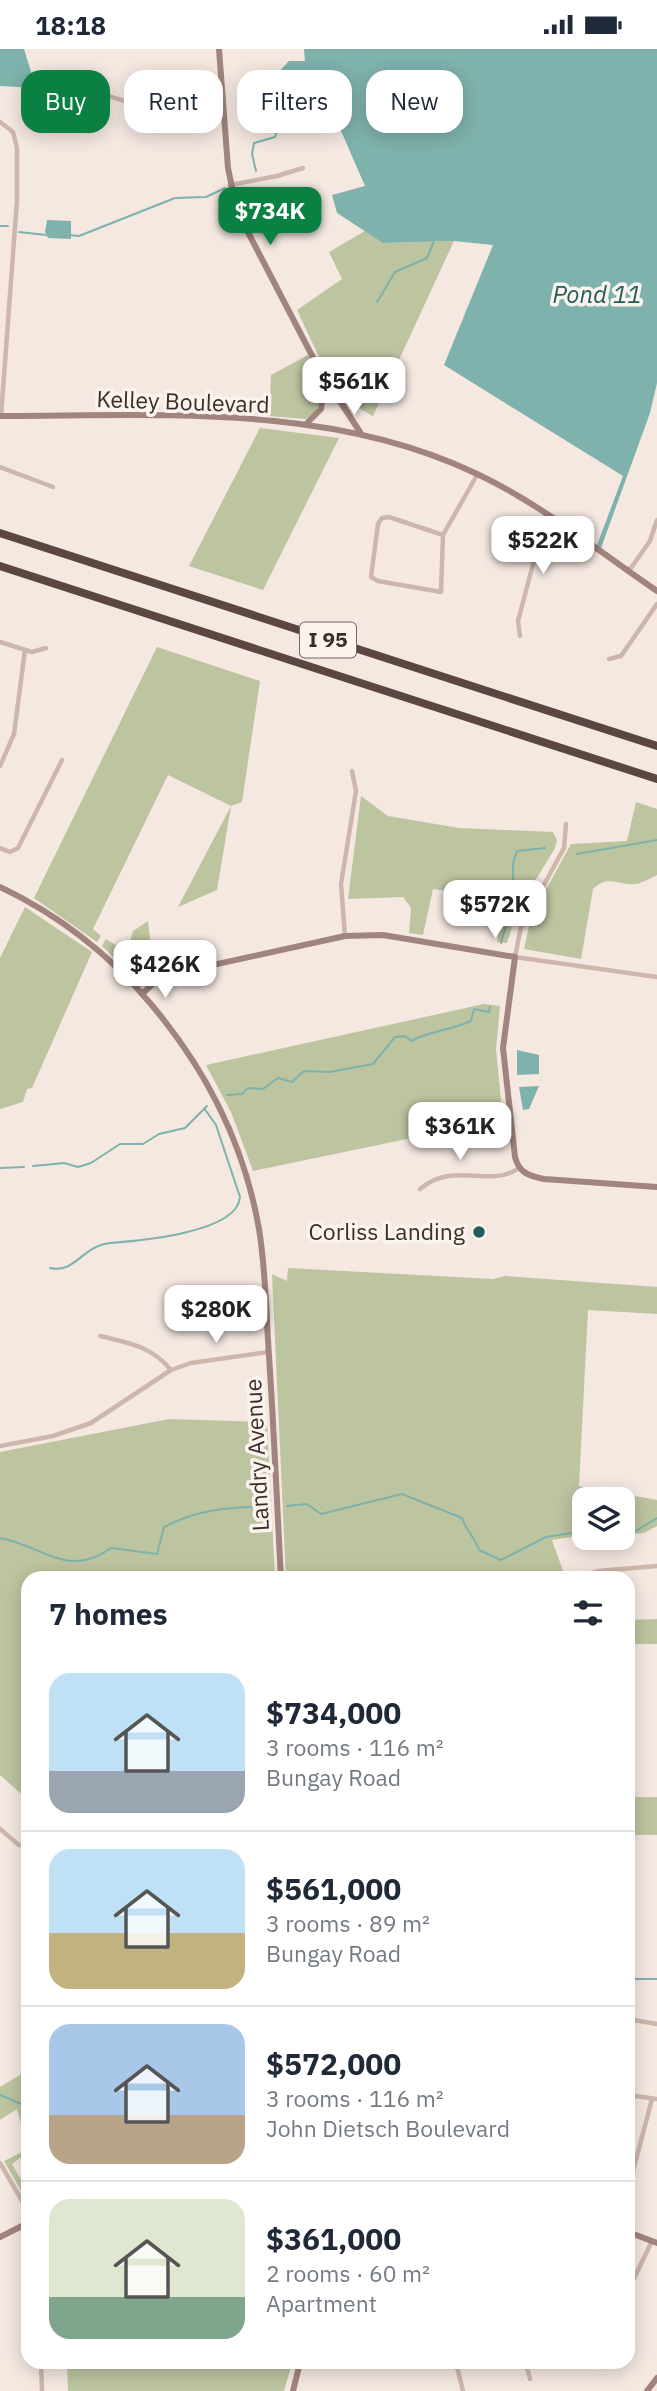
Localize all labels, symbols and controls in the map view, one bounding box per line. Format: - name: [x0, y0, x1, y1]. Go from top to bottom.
- text: 18:18: [35, 8, 106, 42]
- chip: Buy: [21, 70, 110, 133]
- chip: Rent: [124, 70, 223, 133]
- chip: Filters: [237, 70, 352, 133]
- chip: New: [366, 70, 463, 133]
- pin: $734K: [221, 187, 319, 247]
- text: $734K: [234, 195, 306, 225]
- water label: Pond 11: [553, 278, 641, 310]
- pin: $561K: [305, 357, 403, 417]
- text: $561K: [318, 365, 390, 395]
- street label: Kelley Boulevard: [96, 383, 270, 419]
- pin: $522K: [494, 517, 592, 576]
- text: $522K: [507, 524, 579, 554]
- road number: I 95: [300, 623, 356, 657]
- pin: $572K: [446, 881, 544, 940]
- text: $572K: [459, 888, 531, 918]
- pin: $426K: [116, 941, 214, 1000]
- text: $426K: [129, 948, 201, 978]
- pin: $361K: [411, 1103, 509, 1162]
- text: $361K: [424, 1110, 496, 1140]
- place label: Corliss Landing: [309, 1216, 465, 1246]
- marker: Corliss Landing: [471, 1224, 487, 1240]
- pin: $280K: [167, 1285, 265, 1345]
- text: $280K: [180, 1293, 252, 1323]
- street label: Landry Avenue: [237, 1378, 275, 1532]
- map controls: [572, 1487, 635, 1550]
- button: layers: [572, 1487, 635, 1550]
- text: 7 homes: [49, 1594, 168, 1633]
- icon: filters: [569, 1594, 607, 1632]
- text: $734,000: [266, 1693, 401, 1732]
- icon: home: [105, 1701, 189, 1785]
- text: 3 rooms · 116 m²: [266, 1732, 444, 1762]
- text: Bungay Road: [266, 1762, 401, 1792]
- text: $561,000: [266, 1869, 401, 1908]
- icon: home: [105, 1877, 189, 1961]
- text: 3 rooms · 89 m²: [266, 1908, 430, 1938]
- text: Bungay Road: [266, 1938, 401, 1968]
- text: $572,000: [266, 2044, 401, 2083]
- icon: home: [105, 2052, 189, 2136]
- text: 3 rooms · 116 m²: [266, 2083, 444, 2113]
- text: John Dietsch Boulevard: [266, 2113, 510, 2143]
- text: $361,000: [266, 2219, 401, 2258]
- icon: home: [105, 2227, 189, 2311]
- text: 2 rooms · 60 m²: [266, 2258, 430, 2288]
- text: Apartment: [266, 2288, 377, 2318]

